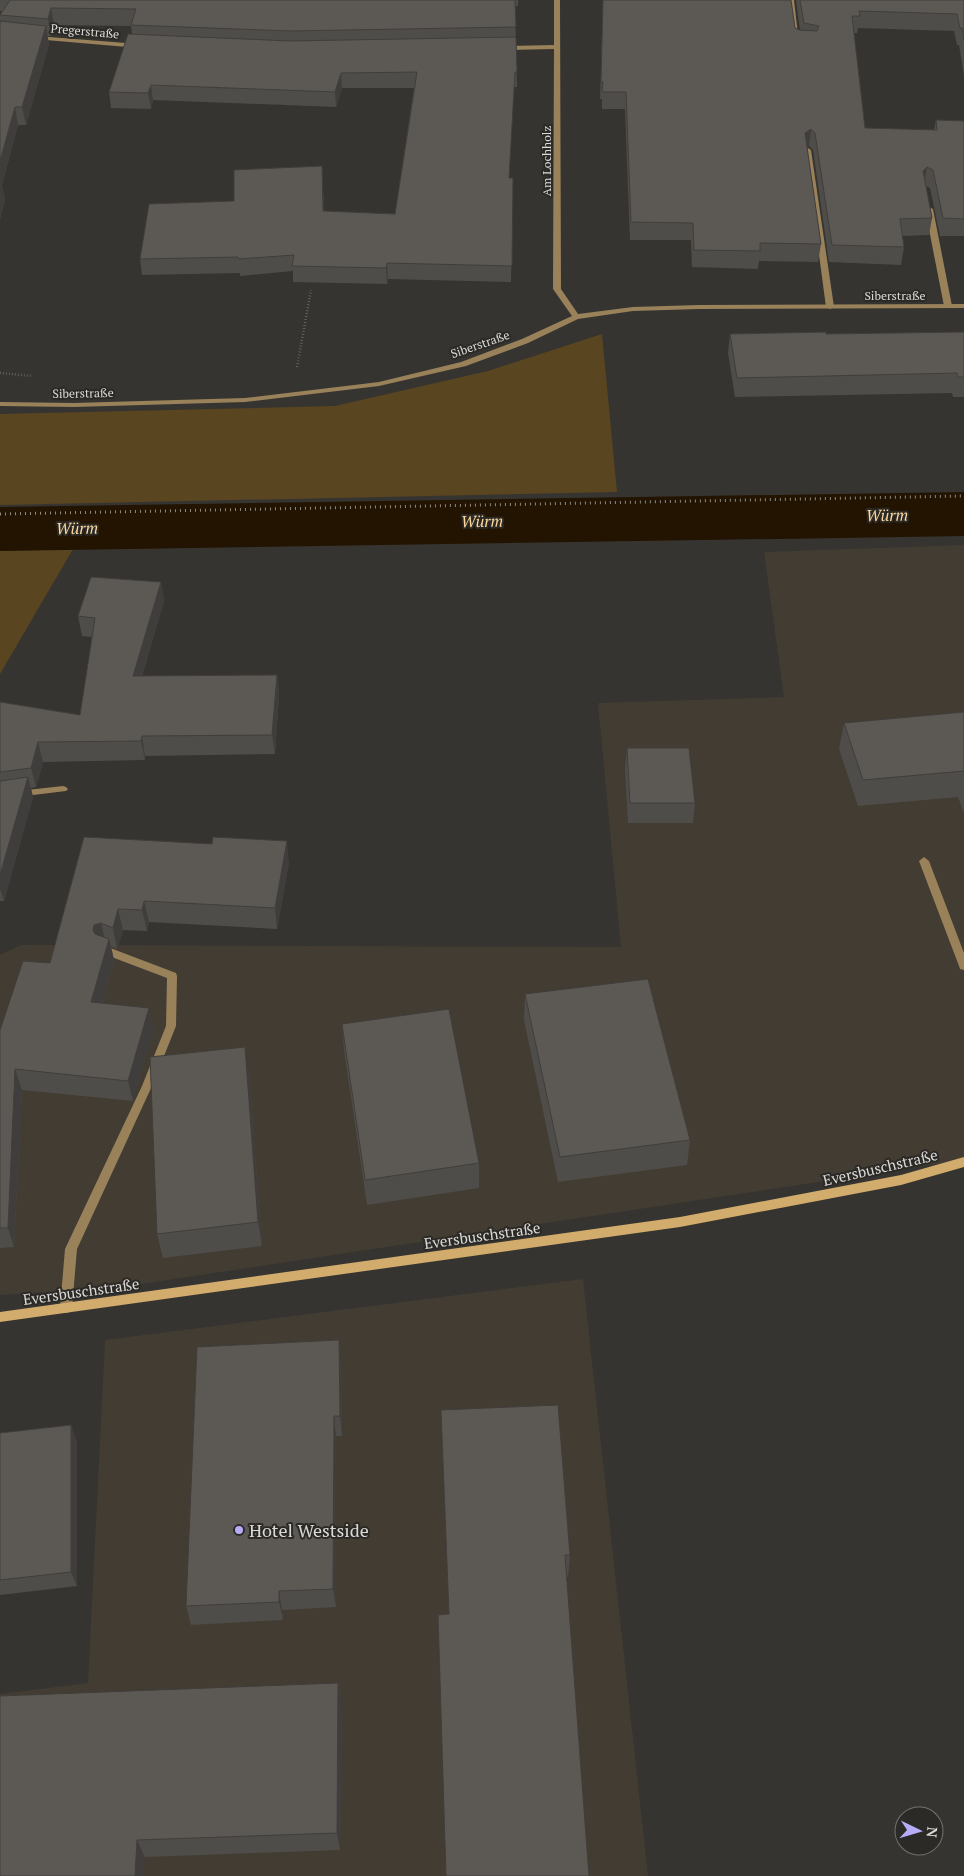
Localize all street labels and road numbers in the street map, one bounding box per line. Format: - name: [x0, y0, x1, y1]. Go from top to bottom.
- street label: Pregerstraße: [50, 21, 120, 41]
- street label: Am Lochholz: [539, 126, 554, 196]
- street label: Siberstraße: [864, 288, 926, 303]
- street label: Siberstraße: [449, 327, 511, 361]
- street label: Siberstraße: [52, 385, 114, 401]
- street label: Eversbuschstraße: [821, 1144, 939, 1190]
- street label: Eversbuschstraße: [422, 1217, 542, 1253]
- street label: Eversbuschstraße: [21, 1273, 141, 1309]

